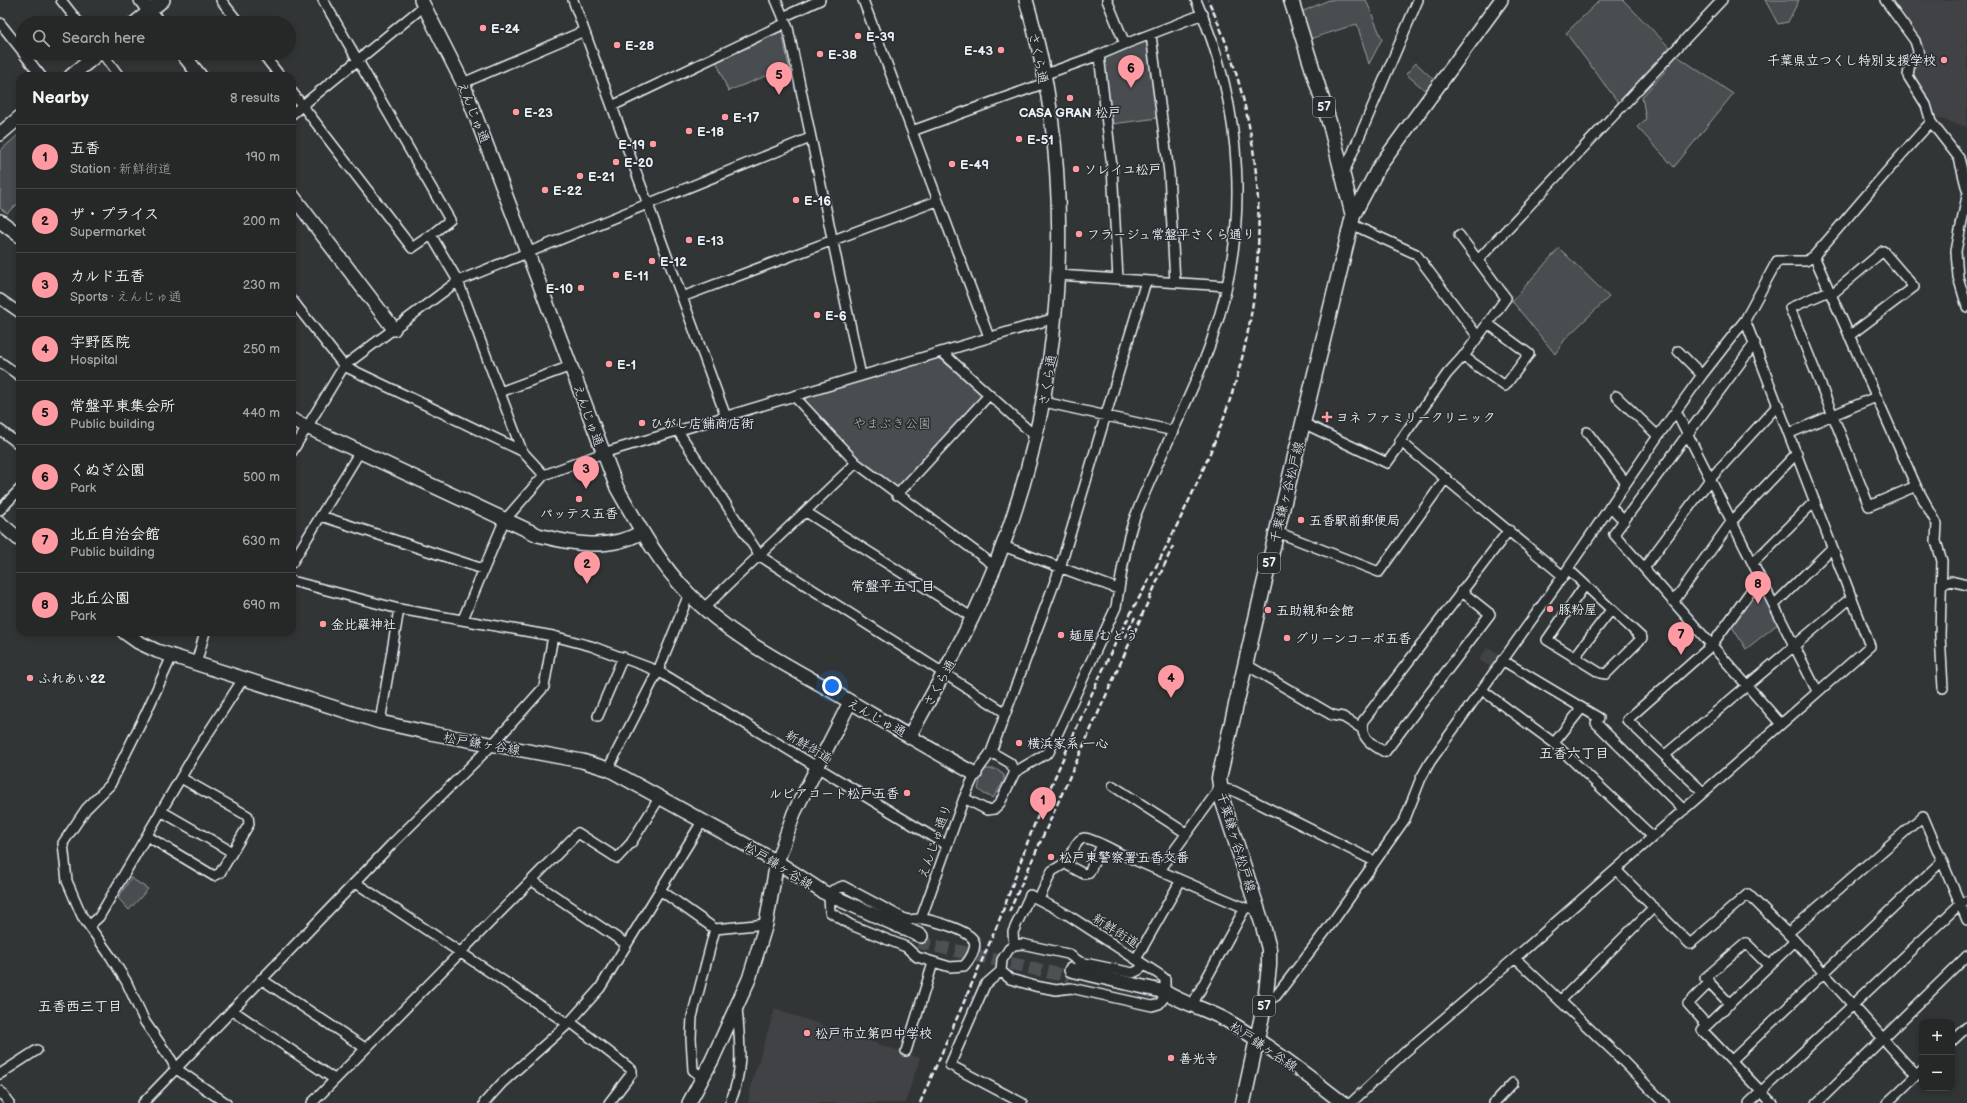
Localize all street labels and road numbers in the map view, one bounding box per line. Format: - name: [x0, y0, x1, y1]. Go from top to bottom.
- street label: さくら通: [1025, 31, 1051, 85]
- street label: えんじゅ通: [453, 79, 493, 146]
- road number: 57: [1313, 97, 1335, 117]
- street label: さくら通: [1036, 353, 1060, 407]
- street label: えんじゅ通: [569, 382, 607, 449]
- street label: 千葉鎌ヶ谷松戸線: [1267, 439, 1308, 545]
- road number: 57: [1258, 553, 1280, 573]
- street label: さくら通: [920, 657, 959, 710]
- street label: えんじゅ通: [844, 695, 909, 741]
- street label: 新鮮街道: [782, 727, 835, 767]
- street label: 松戸鎌ヶ谷線: [442, 729, 523, 759]
- street label: 千葉鎌ヶ谷松戸線: [1213, 790, 1259, 895]
- street label: えんじゅ通り: [915, 802, 955, 881]
- street label: 松戸鎌ヶ谷線: [741, 838, 817, 894]
- street label: 新鮮街道: [1089, 910, 1142, 952]
- road number: 57: [1253, 996, 1275, 1016]
- street label: 松戸鎌ヶ谷線: [1227, 1018, 1301, 1076]

